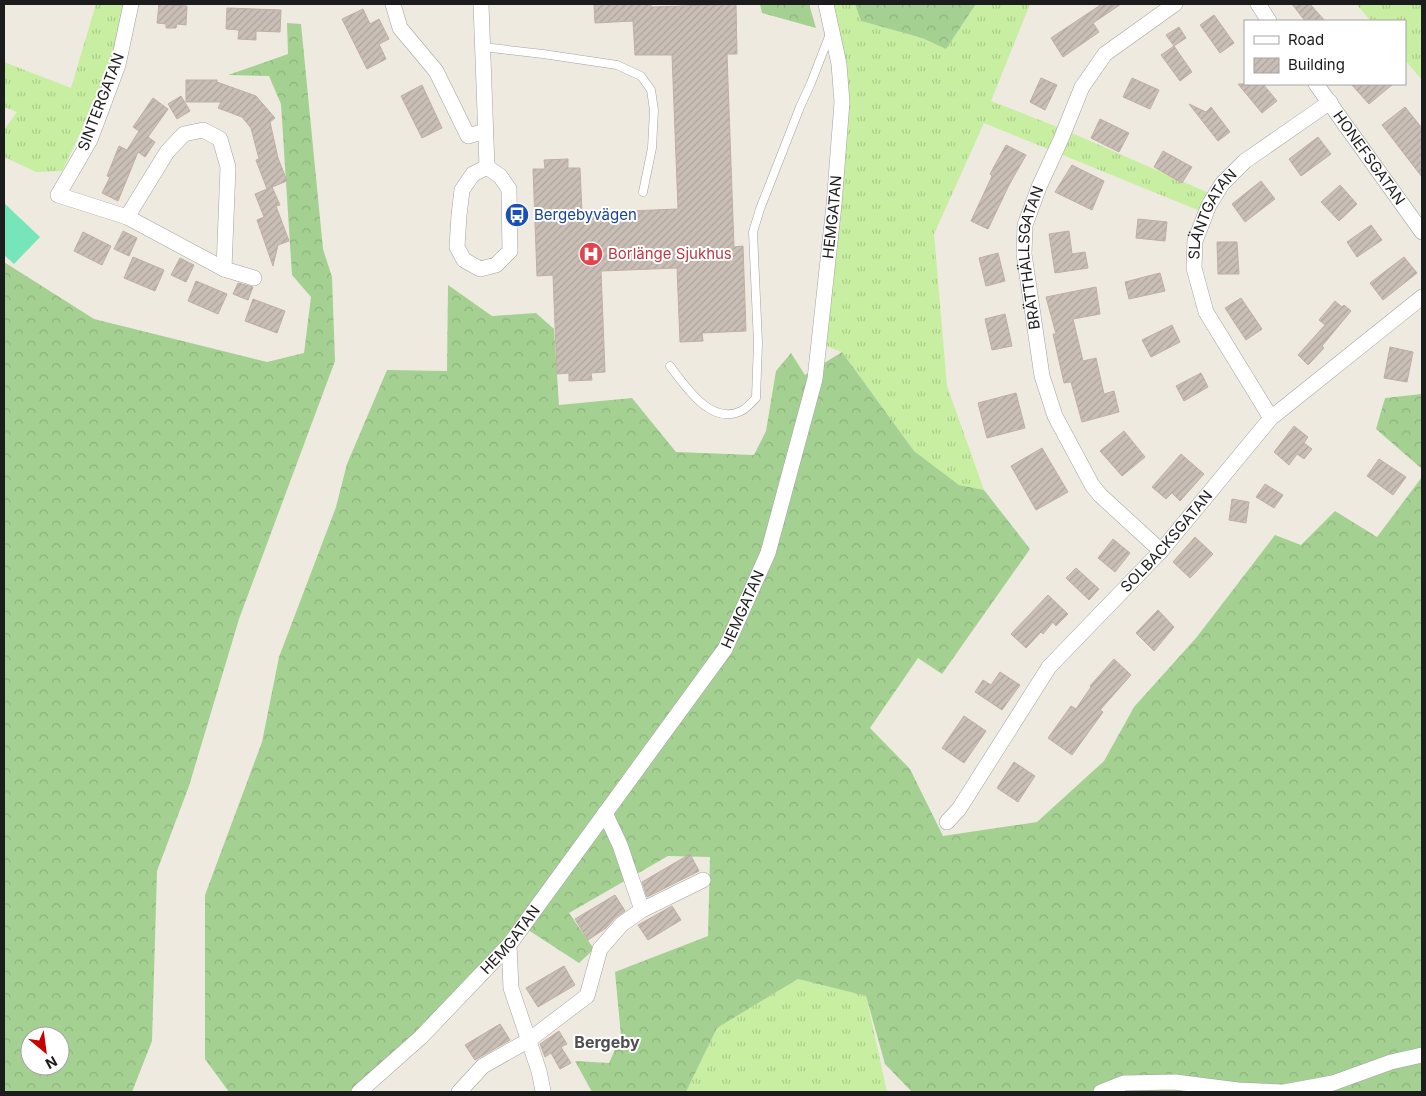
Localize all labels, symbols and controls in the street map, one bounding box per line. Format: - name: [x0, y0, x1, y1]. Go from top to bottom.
- legend: [1244, 20, 1406, 85]
- text: Road: [1288, 30, 1324, 49]
- street label: SINTERGATAN: [73, 50, 128, 153]
- text: Building: [1288, 55, 1345, 74]
- street label: HONEFSGATAN: [1329, 107, 1410, 209]
- street label: SLÄNTGATAN: [1184, 165, 1241, 260]
- street label: HEMGATAN: [818, 175, 845, 260]
- street label: BRÄTTHÄLLSGATAN: [1014, 183, 1048, 331]
- bus stop icon: Bergebyvägen: [504, 202, 530, 228]
- place label: Bergebyvägen: [534, 205, 637, 224]
- hospital icon: Borlänge Sjukhus: [578, 241, 604, 267]
- place label: Borlänge Sjukhus: [608, 244, 732, 263]
- street label: SOLBACKSGATAN: [1116, 486, 1216, 596]
- street label: HEMGATAN: [716, 567, 768, 651]
- street label: HEMGATAN: [476, 901, 544, 978]
- north arrow: [20, 1026, 70, 1076]
- district label: Bergeby: [574, 1032, 640, 1052]
- text: N: [43, 1053, 60, 1073]

